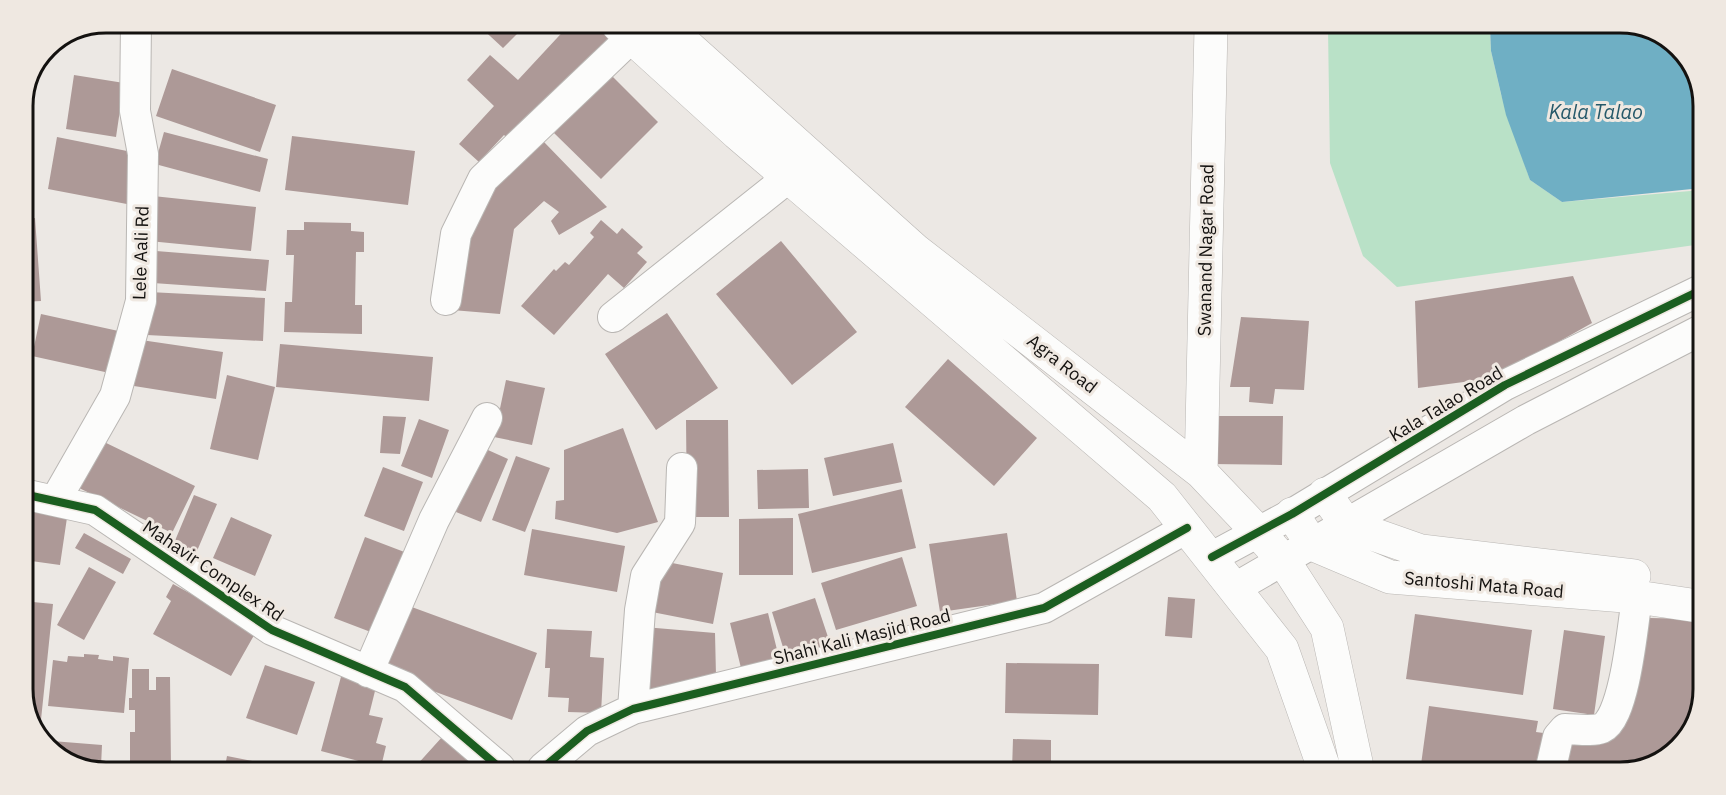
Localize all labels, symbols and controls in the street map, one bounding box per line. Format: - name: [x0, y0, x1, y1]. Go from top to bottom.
- water label: Kala Talao: [1549, 98, 1643, 125]
- street label: Swanand Nagar Road: [1192, 164, 1219, 336]
- street label: Lele Aali Rd: [127, 205, 154, 301]
- street label: Agra Road: [1023, 329, 1102, 398]
- street label: Kala Talao Road: [1385, 361, 1507, 446]
- street label: Mahavir Complex Rd: [138, 515, 288, 626]
- street label: Santoshi Mata Road: [1403, 566, 1565, 603]
- street label: Shahi Kali Masjid Road: [771, 603, 953, 670]

